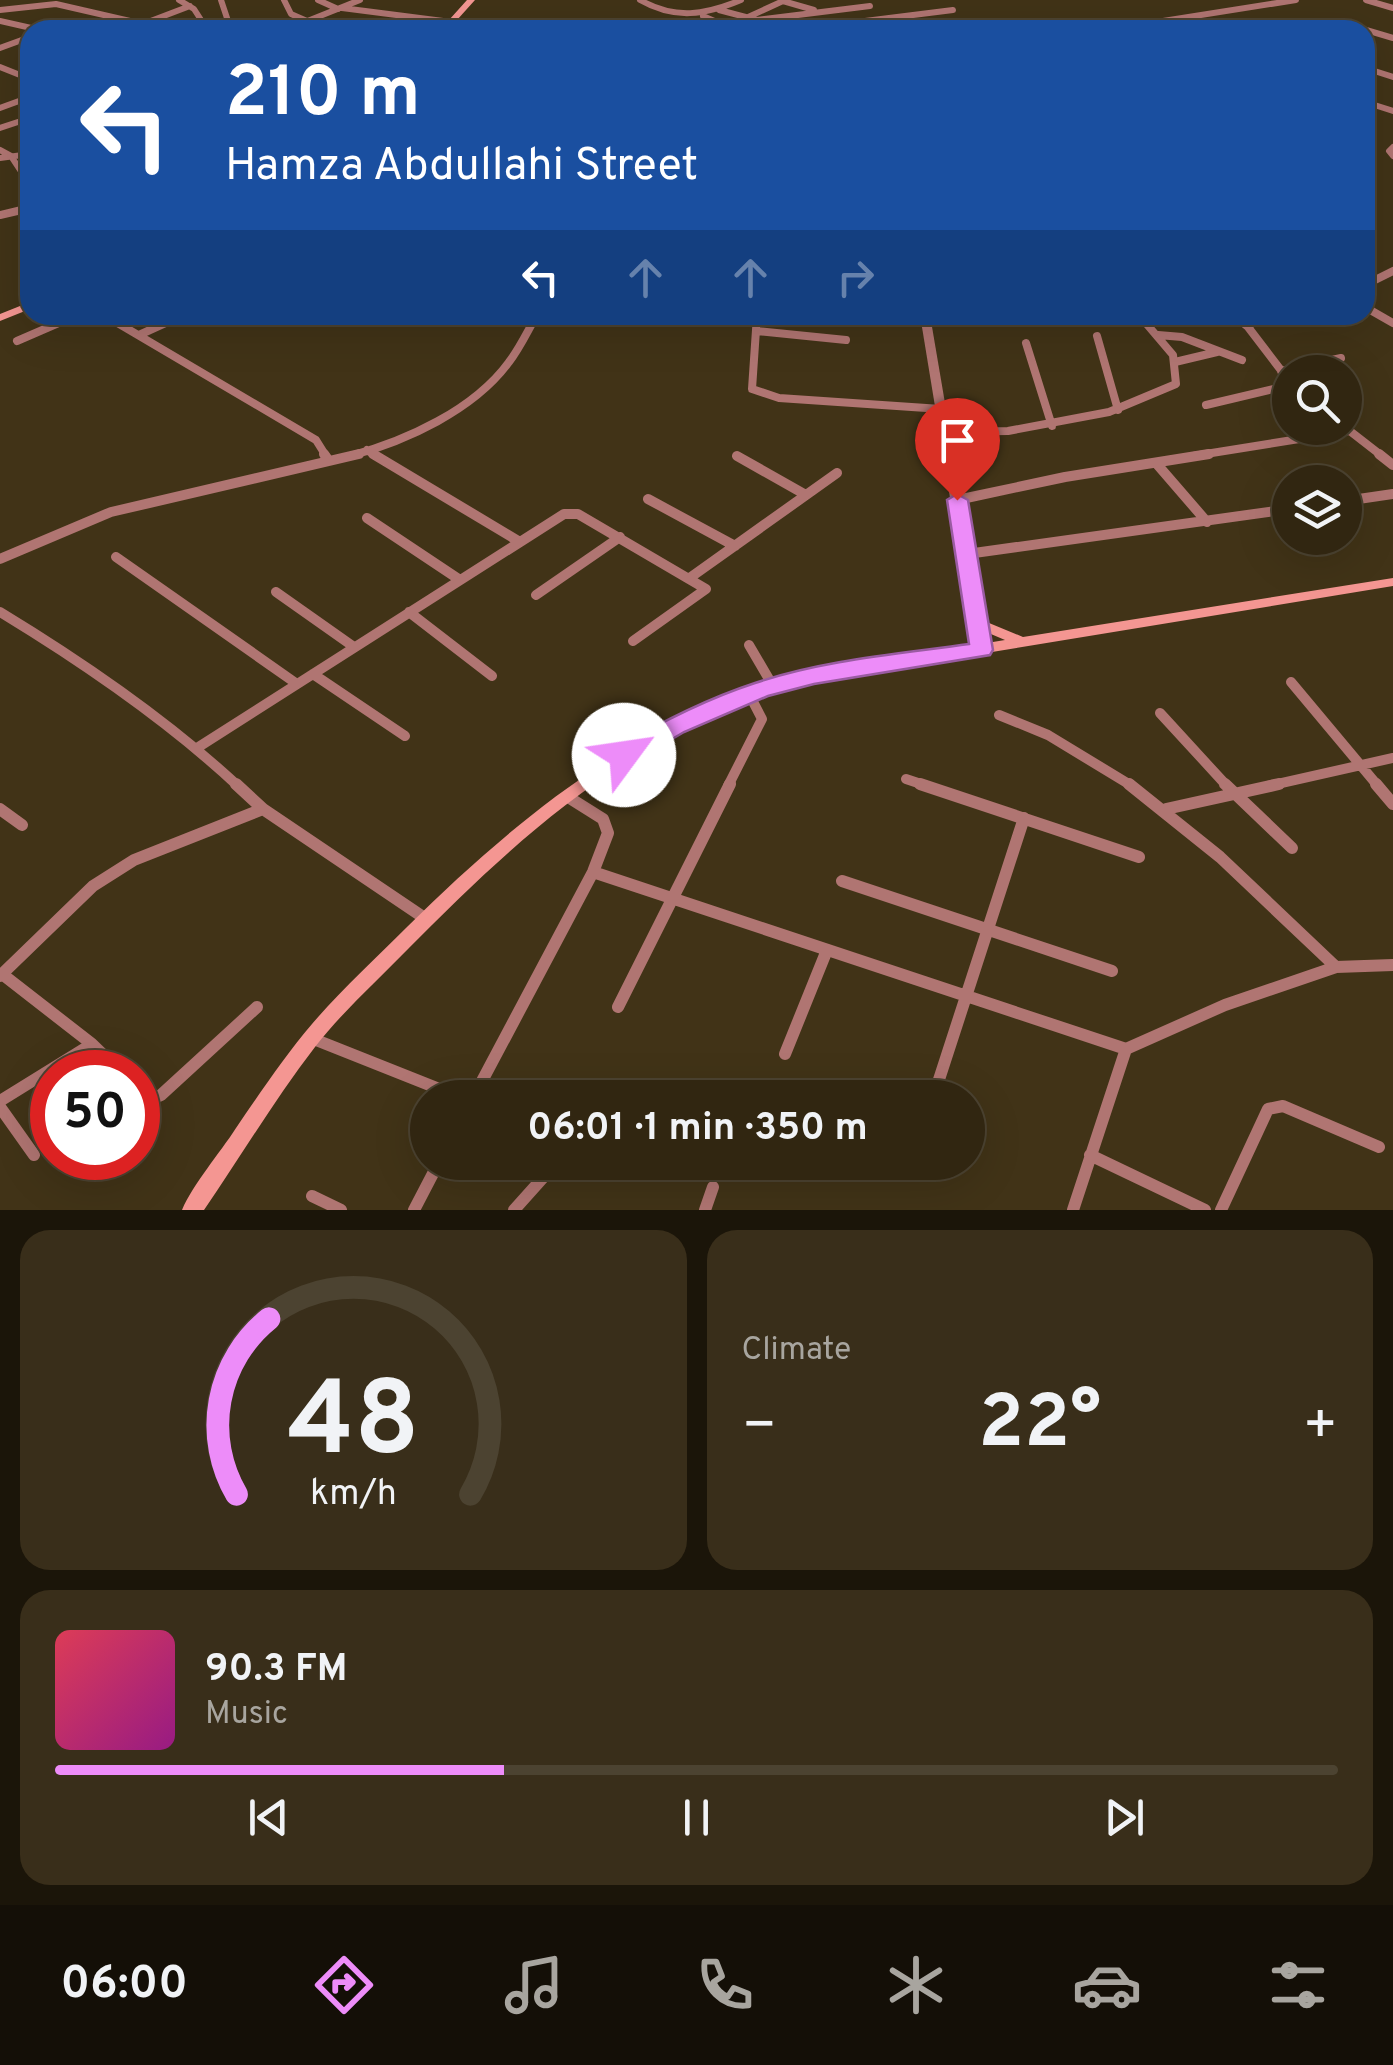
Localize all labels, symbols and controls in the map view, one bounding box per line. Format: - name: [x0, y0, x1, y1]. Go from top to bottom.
- text: 210 m: [225, 52, 421, 141]
- icon: left: [60, 60, 190, 190]
- text: Hamza Abdullahi Street: [225, 139, 698, 196]
- icon: left: [513, 250, 568, 305]
- icon: ahead: [618, 250, 673, 305]
- icon: ahead: [723, 250, 778, 305]
- icon: right: [828, 250, 883, 305]
- map controls: [1272, 355, 1362, 555]
- button: search: [1272, 355, 1362, 445]
- pin: [915, 398, 1000, 501]
- icon: arrive: [930, 413, 985, 468]
- button: layers: [1272, 465, 1362, 555]
- position arrow: [572, 703, 676, 807]
- speed limit sign: 50: [30, 1050, 160, 1180]
- text: 06:01 · 1 min · 350 m: [527, 1105, 868, 1154]
- text: Climate: [742, 1331, 851, 1371]
- text: 48: [287, 1360, 419, 1492]
- text: 22°: [978, 1379, 1101, 1474]
- text: −: [742, 1393, 777, 1463]
- text: +: [1303, 1393, 1338, 1463]
- text: km/h: [310, 1472, 397, 1518]
- text: 90.3 FM: [205, 1646, 348, 1695]
- text: Music: [205, 1695, 288, 1735]
- icon: previous: [241, 1790, 296, 1845]
- icon: pause: [669, 1790, 724, 1845]
- icon: next: [1097, 1790, 1152, 1845]
- icon: directions: [309, 1950, 379, 2020]
- icon: music: [499, 1950, 569, 2020]
- icon: phone: [690, 1950, 760, 2020]
- icon: climate: [881, 1950, 951, 2020]
- icon: car: [1072, 1950, 1142, 2020]
- icon: filters: [1263, 1950, 1333, 2020]
- text: 06:00: [60, 1957, 188, 2014]

